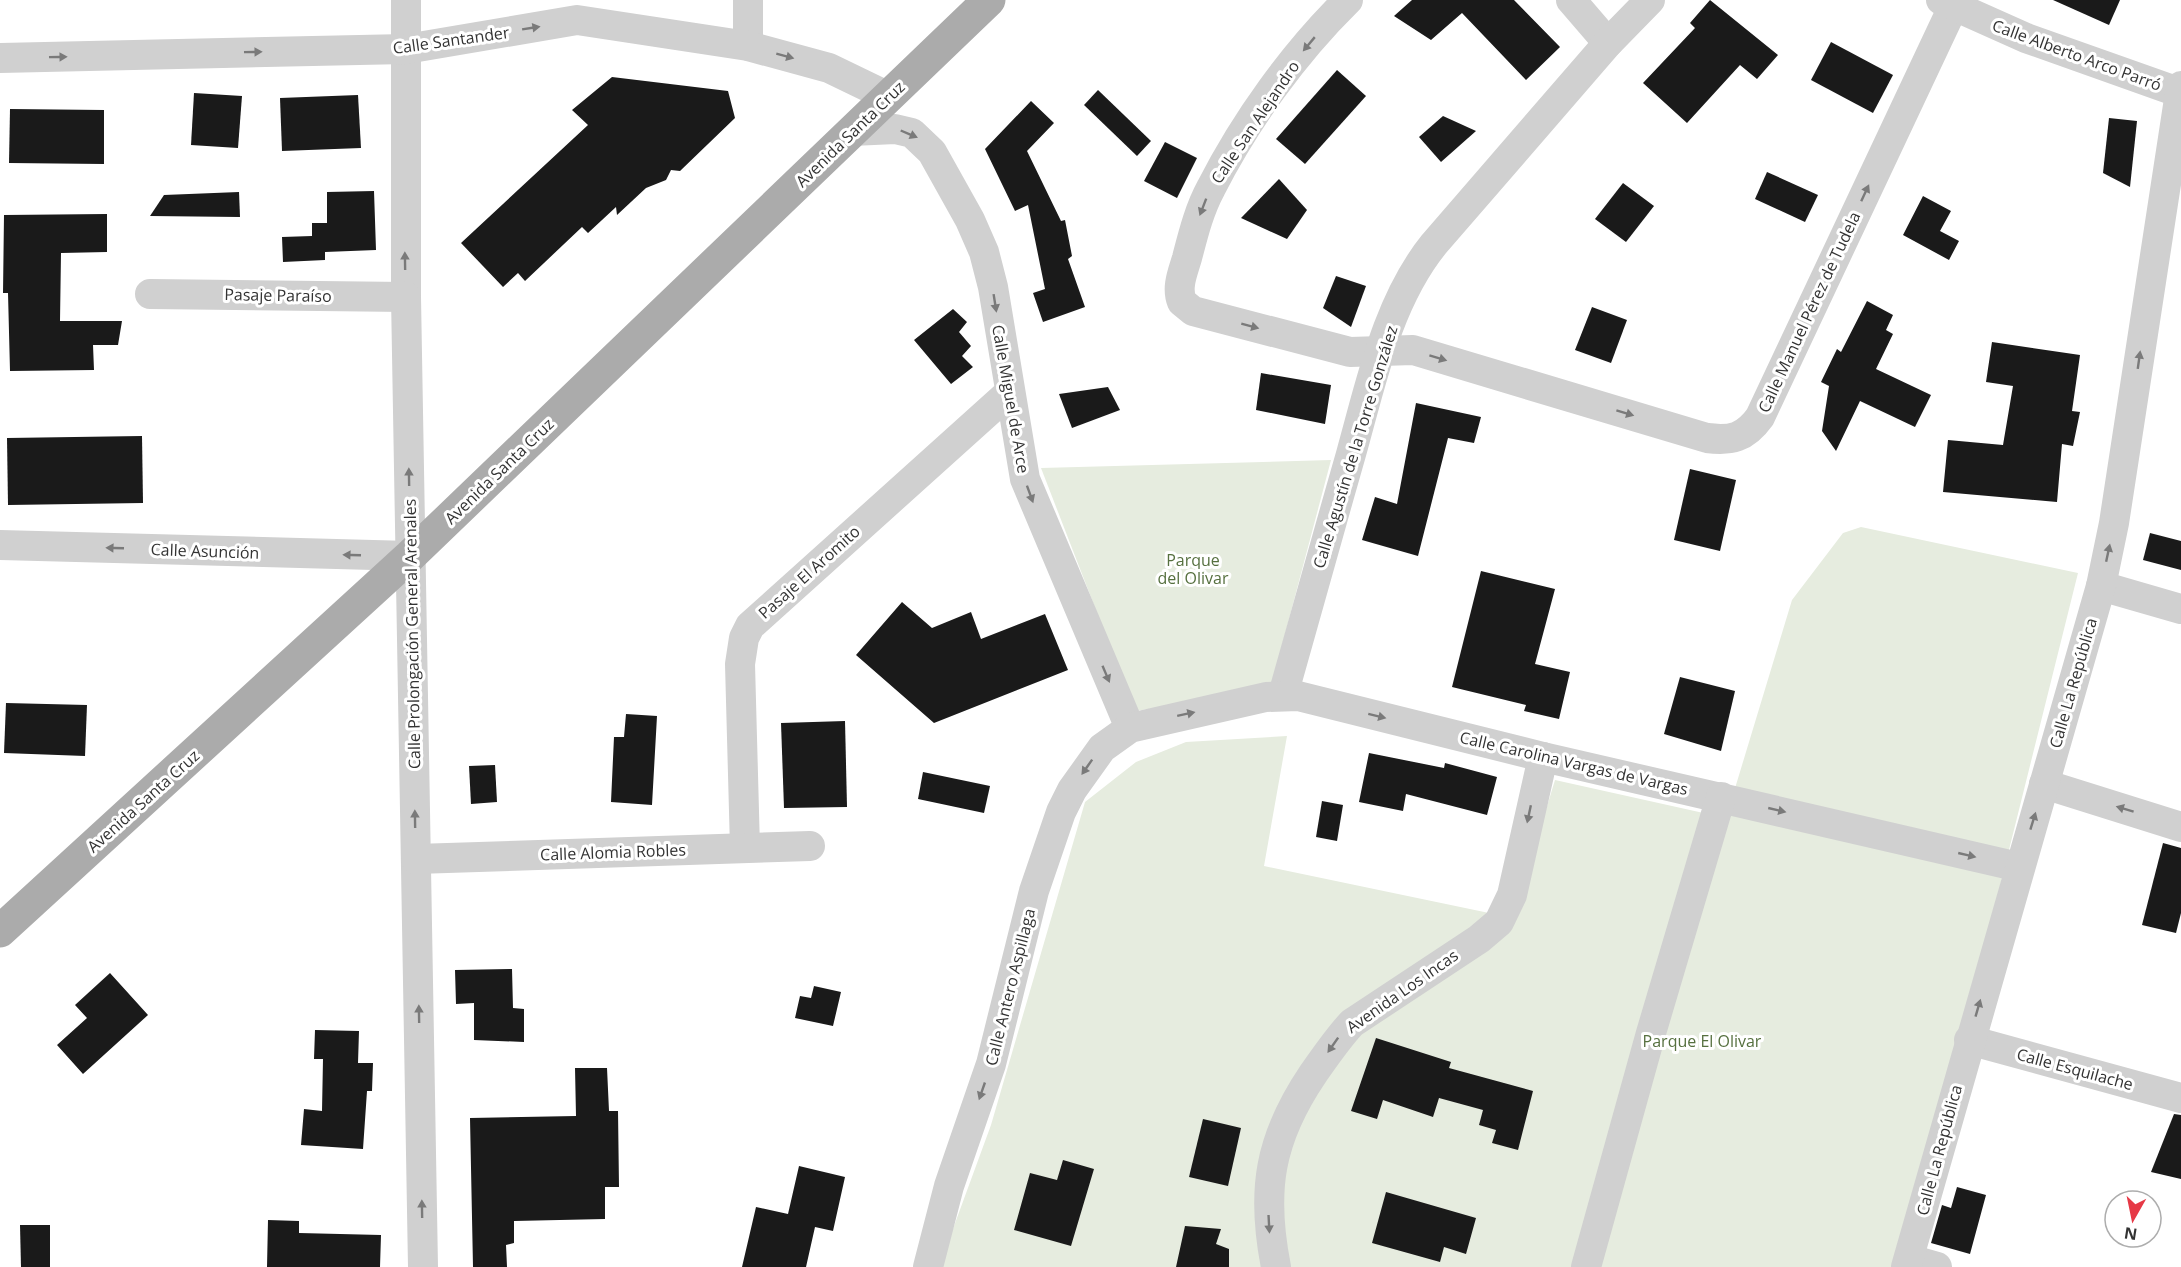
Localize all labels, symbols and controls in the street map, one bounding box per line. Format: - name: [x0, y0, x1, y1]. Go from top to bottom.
- street label: Calle Alberto Arco Parró: [1989, 14, 2165, 96]
- street label: Calle Santander: [391, 21, 511, 59]
- one-way arrow: [521, 23, 540, 32]
- one-way arrow: [1303, 36, 1316, 51]
- one-way arrow: [244, 47, 263, 57]
- one-way arrow: [49, 52, 68, 61]
- one-way arrow: [776, 52, 794, 61]
- street label: Calle San Alejandro: [1206, 56, 1304, 188]
- street label: Avenida Santa Cruz: [791, 76, 909, 192]
- one-way arrow: [901, 129, 919, 139]
- one-way arrow: [1861, 185, 1870, 202]
- one-way arrow: [1198, 198, 1208, 216]
- street label: Calle Manuel Pérez de Tudela: [1753, 208, 1865, 416]
- one-way arrow: [400, 251, 410, 270]
- street label: Pasaje Paraíso: [224, 283, 332, 307]
- one-way arrow: [991, 293, 1000, 312]
- one-way arrow: [1241, 321, 1259, 331]
- street label: Calle Miguel de Arce: [987, 323, 1035, 475]
- street label: Calle Agustín de la Torre González: [1308, 323, 1402, 571]
- one-way arrow: [2134, 350, 2143, 369]
- one-way arrow: [1429, 354, 1447, 363]
- one-way arrow: [1616, 409, 1634, 418]
- street label: Avenida Santa Cruz: [440, 413, 558, 529]
- one-way arrow: [404, 467, 414, 486]
- one-way arrow: [1026, 485, 1036, 503]
- street label: Calle Prolongación General Arenales: [399, 499, 425, 769]
- street label: Pasaje El Aromito: [753, 520, 865, 624]
- street label: Calle Asunción: [150, 538, 260, 564]
- one-way arrow: [106, 543, 125, 553]
- one-way arrow: [2104, 543, 2114, 562]
- park label: Parque del Olivar: [1158, 549, 1229, 589]
- one-way arrow: [342, 550, 361, 559]
- street label: Calle La República: [2044, 615, 2102, 751]
- one-way arrow: [1101, 665, 1111, 683]
- one-way arrow: [1177, 709, 1196, 718]
- one-way arrow: [1368, 711, 1386, 721]
- street label: Calle Carolina Vargas de Vargas: [1458, 726, 1690, 800]
- street label: Avenida Santa Cruz: [82, 745, 204, 857]
- one-way arrow: [1081, 759, 1093, 775]
- one-way arrow: [1524, 804, 1534, 823]
- one-way arrow: [2116, 804, 2134, 813]
- one-way arrow: [1768, 806, 1787, 816]
- one-way arrow: [411, 809, 420, 828]
- one-way arrow: [2029, 812, 2038, 830]
- street label: Calle Alomia Robles: [540, 838, 686, 866]
- one-way arrow: [1958, 850, 1977, 860]
- street label: Calle Antero Aspillaga: [980, 906, 1040, 1068]
- street label: Avenida Los Incas: [1342, 944, 1462, 1038]
- one-way arrow: [1974, 999, 1983, 1017]
- one-way arrow: [414, 1004, 423, 1023]
- park label: Parque El Olivar: [1643, 1030, 1762, 1052]
- one-way arrow: [1327, 1037, 1339, 1053]
- street label: Calle Esquilache: [2014, 1043, 2136, 1095]
- one-way arrow: [976, 1082, 986, 1100]
- street label: Calle La República: [1911, 1082, 1967, 1218]
- north arrow: [2103, 1189, 2163, 1249]
- one-way arrow: [417, 1199, 426, 1218]
- one-way arrow: [1264, 1214, 1274, 1233]
- text: N: [2123, 1222, 2139, 1246]

